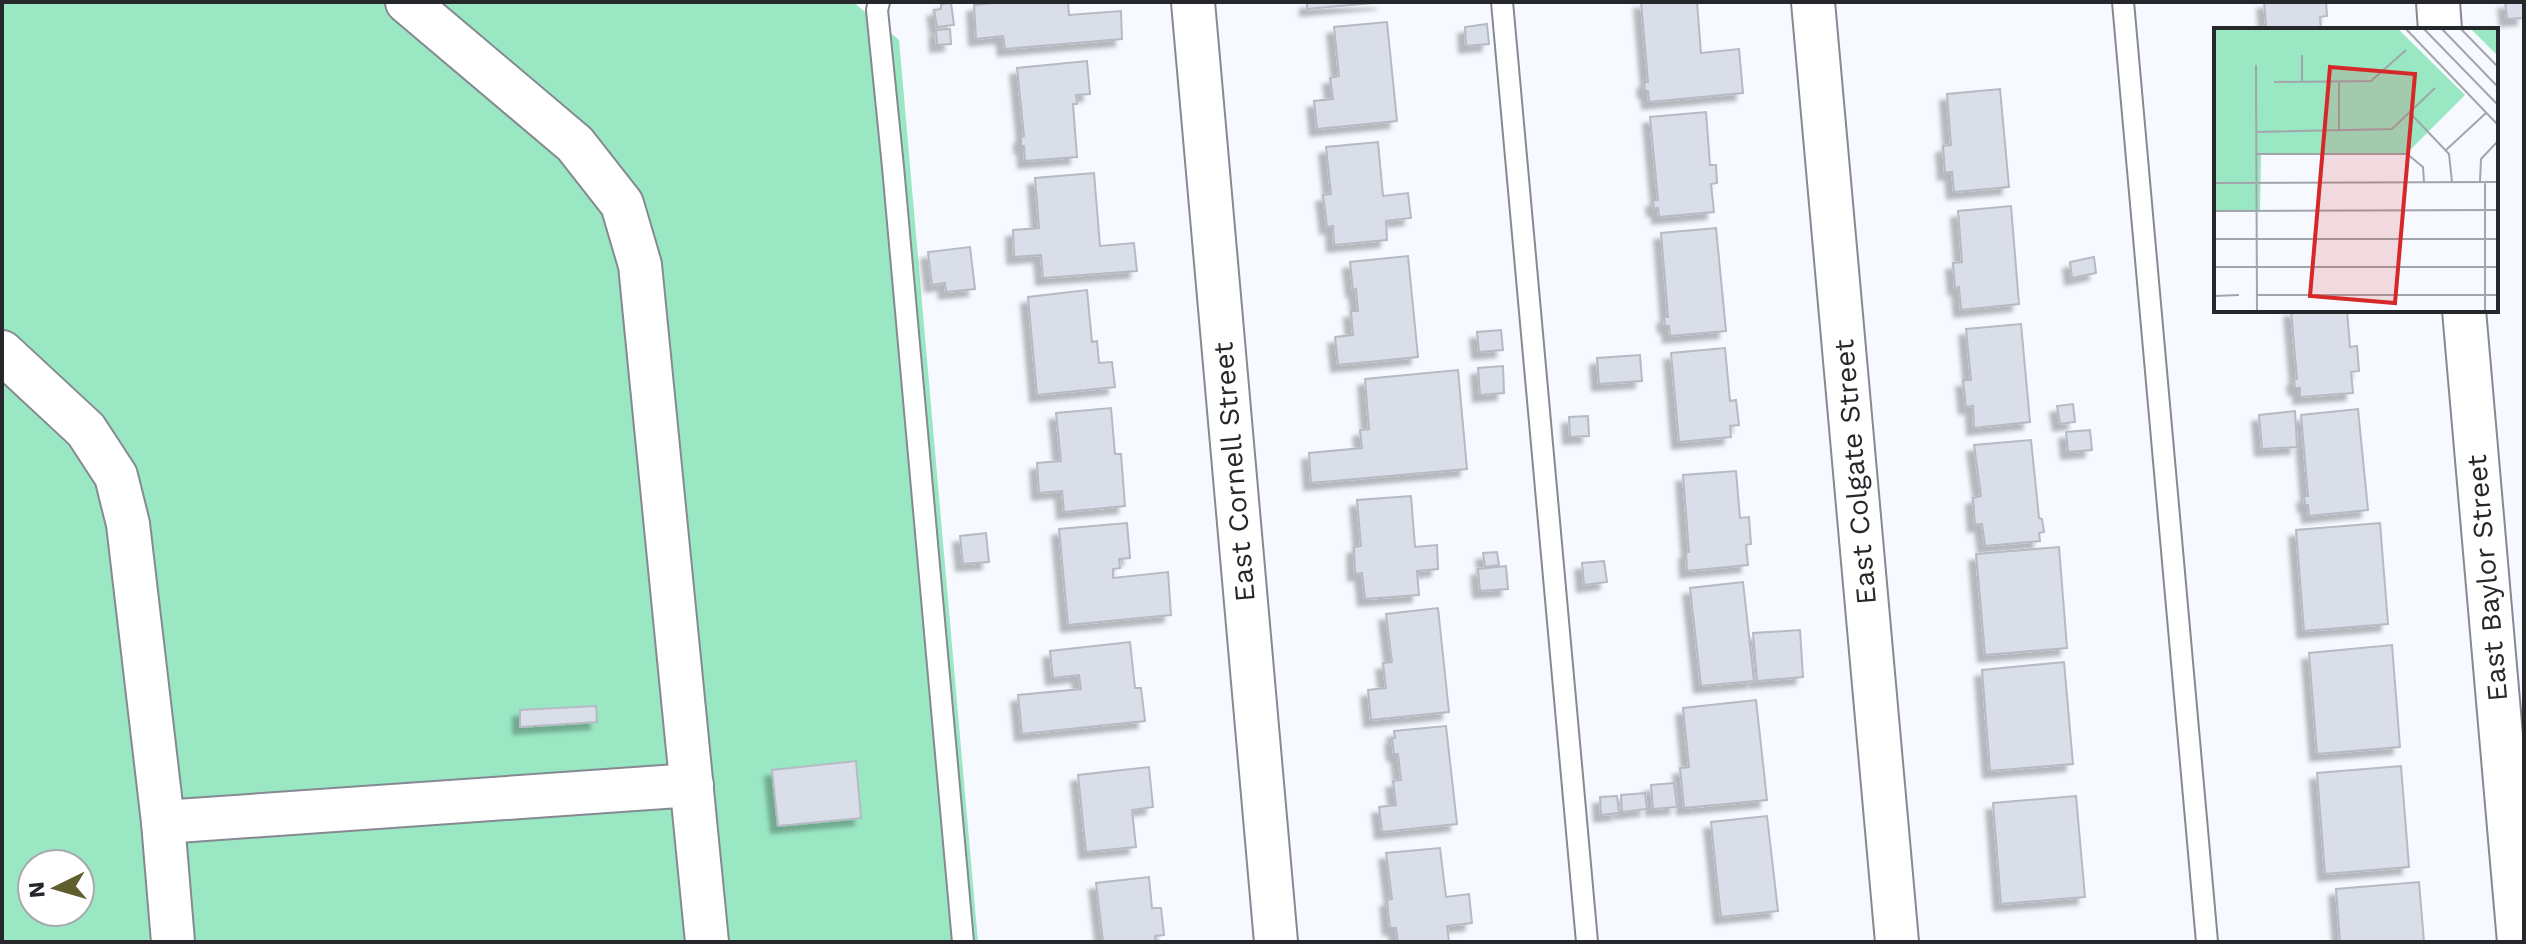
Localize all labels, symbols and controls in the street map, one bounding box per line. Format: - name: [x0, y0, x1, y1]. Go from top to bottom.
- inset map: [2214, 28, 2498, 312]
- street label: East Colgate Street: [1827, 338, 1883, 606]
- street label: East Cornell Street: [1206, 340, 1262, 603]
- street label: East Baylor Street: [2460, 453, 2514, 703]
- north arrow: [16, 848, 96, 928]
- text: N: [23, 880, 50, 899]

